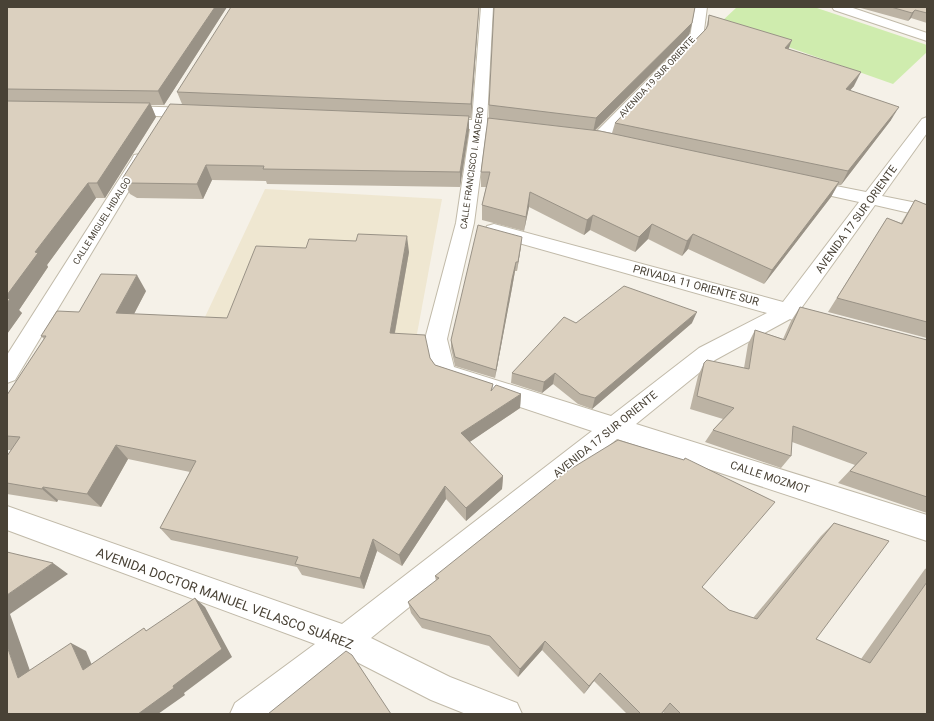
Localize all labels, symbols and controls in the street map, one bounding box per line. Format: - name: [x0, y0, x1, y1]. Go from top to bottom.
- street label: AVENIDA 19 SUR ORIENTE: [617, 35, 697, 119]
- street label: CALLE FRANCISCO I. MADERO: [458, 106, 486, 230]
- street label: AVENIDA 17 SUR ORIENTE: [813, 163, 900, 276]
- street label: CALLE MIGUEL HIDALGO: [71, 176, 133, 266]
- street label: PRIVADA 11 ORIENTE SUR: [631, 262, 760, 309]
- street label: AVENIDA 17 SUR ORIENTE: [551, 388, 660, 480]
- street label: CALLE MOZMOT: [729, 459, 811, 497]
- street label: AVENIDA DOCTOR MANUEL VELASCO SUÁREZ: [94, 545, 356, 652]

